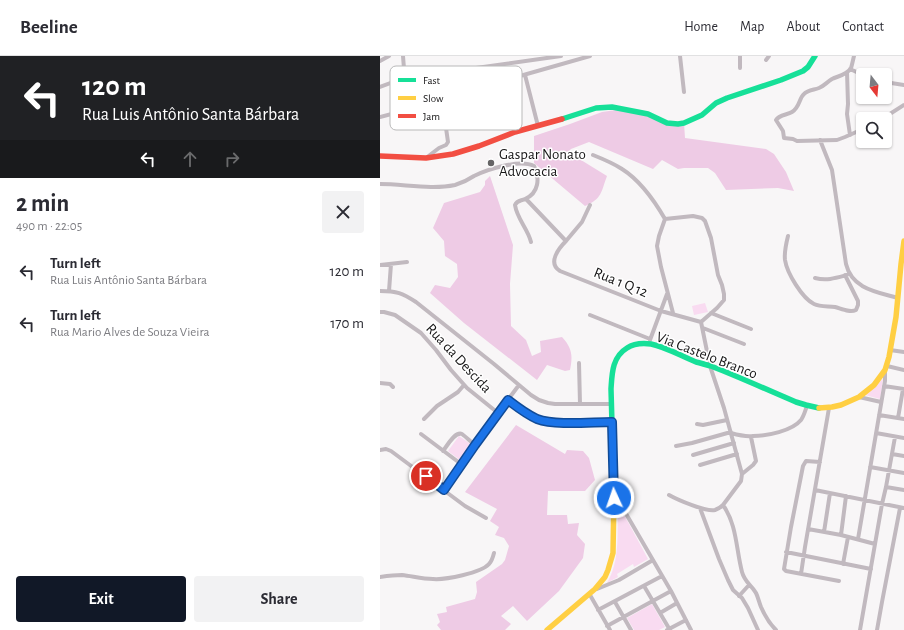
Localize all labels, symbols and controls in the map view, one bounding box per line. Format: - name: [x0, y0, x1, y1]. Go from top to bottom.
- text: Beeline: [20, 18, 78, 37]
- text: Home: [684, 20, 718, 34]
- text: Map: [740, 20, 764, 34]
- text: About: [786, 20, 820, 34]
- text: Contact: [842, 20, 884, 34]
- legend: [390, 66, 522, 130]
- north arrow: [856, 68, 892, 104]
- map controls: [856, 68, 892, 148]
- icon: left: [16, 72, 68, 124]
- text: 120 m: [82, 73, 147, 101]
- text: Fast: [423, 75, 441, 86]
- text: Slow: [423, 93, 444, 104]
- text: Rua Luis Antônio Santa Bárbara: [82, 106, 299, 124]
- text: Jam: [423, 111, 440, 122]
- button: search: [856, 112, 892, 148]
- place label: Gaspar Nonato Advocacia: [499, 147, 586, 179]
- icon: left: [137, 148, 159, 170]
- icon: ahead: [179, 148, 201, 170]
- icon: right: [221, 148, 243, 170]
- marker: Gaspar Nonato Advocacia: [486, 158, 496, 168]
- button: close: [322, 191, 364, 233]
- text: 2 min: [16, 192, 69, 216]
- text: 490 m · 22:05: [16, 220, 82, 233]
- text: Turn left: [50, 256, 101, 271]
- icon: left: [16, 261, 38, 283]
- text: 120 m: [330, 264, 364, 279]
- street label: Rua 1 Q 12: [592, 265, 650, 300]
- text: Rua Luis Antônio Santa Bárbara: [50, 274, 207, 287]
- text: Turn left: [50, 308, 101, 323]
- icon: left: [16, 313, 38, 335]
- text: 170 m: [330, 316, 364, 331]
- street label: Rua da Descida: [423, 321, 494, 396]
- text: Rua Mario Alves de Souza Vieira: [50, 326, 210, 339]
- street label: Via Castelo Branco: [654, 329, 759, 382]
- pin: [409, 459, 443, 493]
- icon: arrive: [415, 465, 437, 487]
- position arrow: [593, 477, 635, 519]
- button: Exit: [16, 576, 186, 622]
- button: Share: [194, 576, 364, 622]

